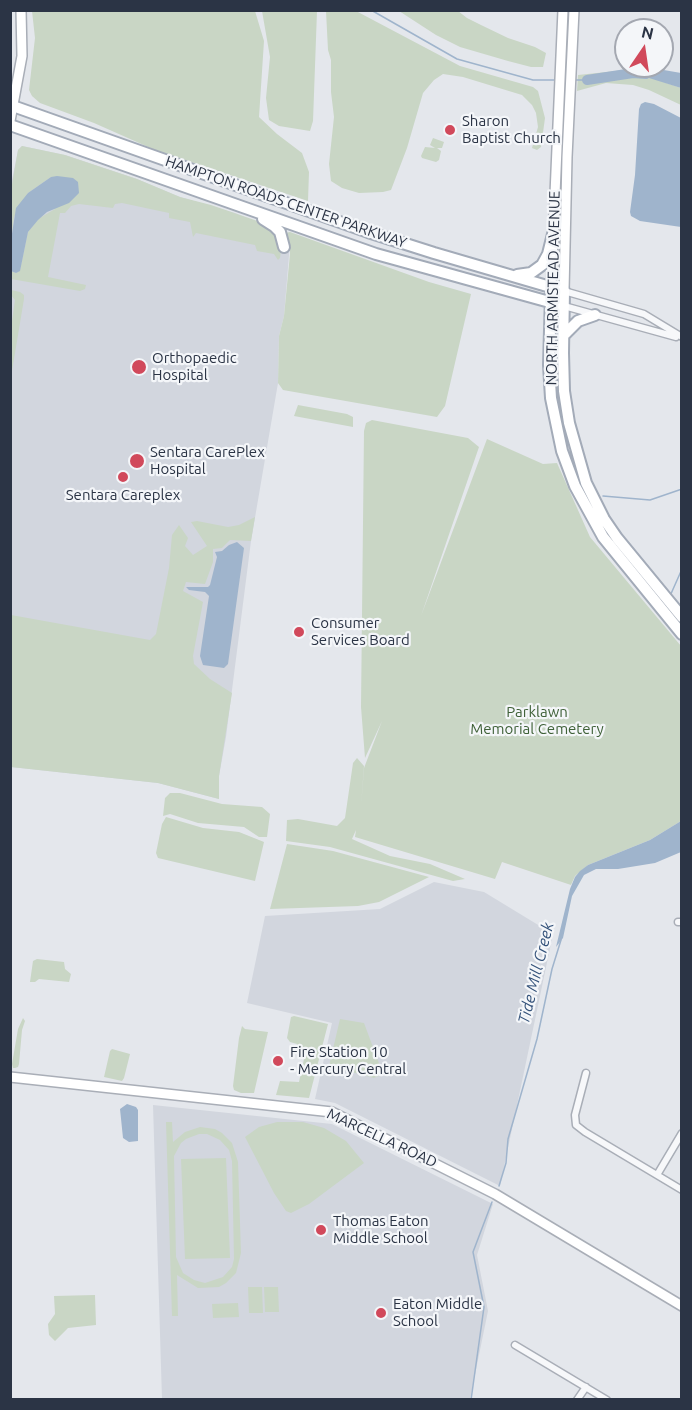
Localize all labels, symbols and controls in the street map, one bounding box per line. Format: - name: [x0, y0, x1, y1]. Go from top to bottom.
- north arrow: [614, 18, 674, 78]
- text: N: [640, 22, 655, 43]
- place label: Sharon Baptist Church: [462, 112, 561, 147]
- marker: Sharon Baptist Church: [443, 123, 457, 137]
- street label: HAMPTON ROADS CENTER PARKWAY: [163, 152, 409, 252]
- street label: NORTH ARMISTEAD AVENUE: [542, 190, 564, 386]
- place label: Orthopaedic Hospital: [152, 349, 237, 384]
- marker: Orthopaedic Hospital: [130, 358, 148, 376]
- place label: Sentara CarePlex Hospital: [150, 443, 265, 478]
- marker: Sentara CarePlex Hospital: [128, 452, 146, 470]
- marker: Sentara Careplex: [116, 470, 130, 484]
- place label: Sentara Careplex: [66, 486, 180, 504]
- place label: Consumer Services Board: [311, 614, 410, 649]
- marker: Consumer Services Board: [292, 625, 306, 639]
- park label: Parklawn Memorial Cemetery: [470, 703, 604, 738]
- water label: Tide Mill Creek: [514, 920, 558, 1026]
- place label: Fire Station 10 - Mercury Central: [290, 1043, 406, 1078]
- marker: Fire Station 10 - Mercury Central: [271, 1054, 285, 1068]
- street label: MARCELLA ROAD: [324, 1105, 440, 1171]
- place label: Thomas Eaton Middle School: [333, 1212, 429, 1247]
- marker: Thomas Eaton Middle School: [314, 1223, 328, 1237]
- place label: Eaton Middle School: [393, 1295, 482, 1330]
- marker: Eaton Middle School: [374, 1306, 388, 1320]

